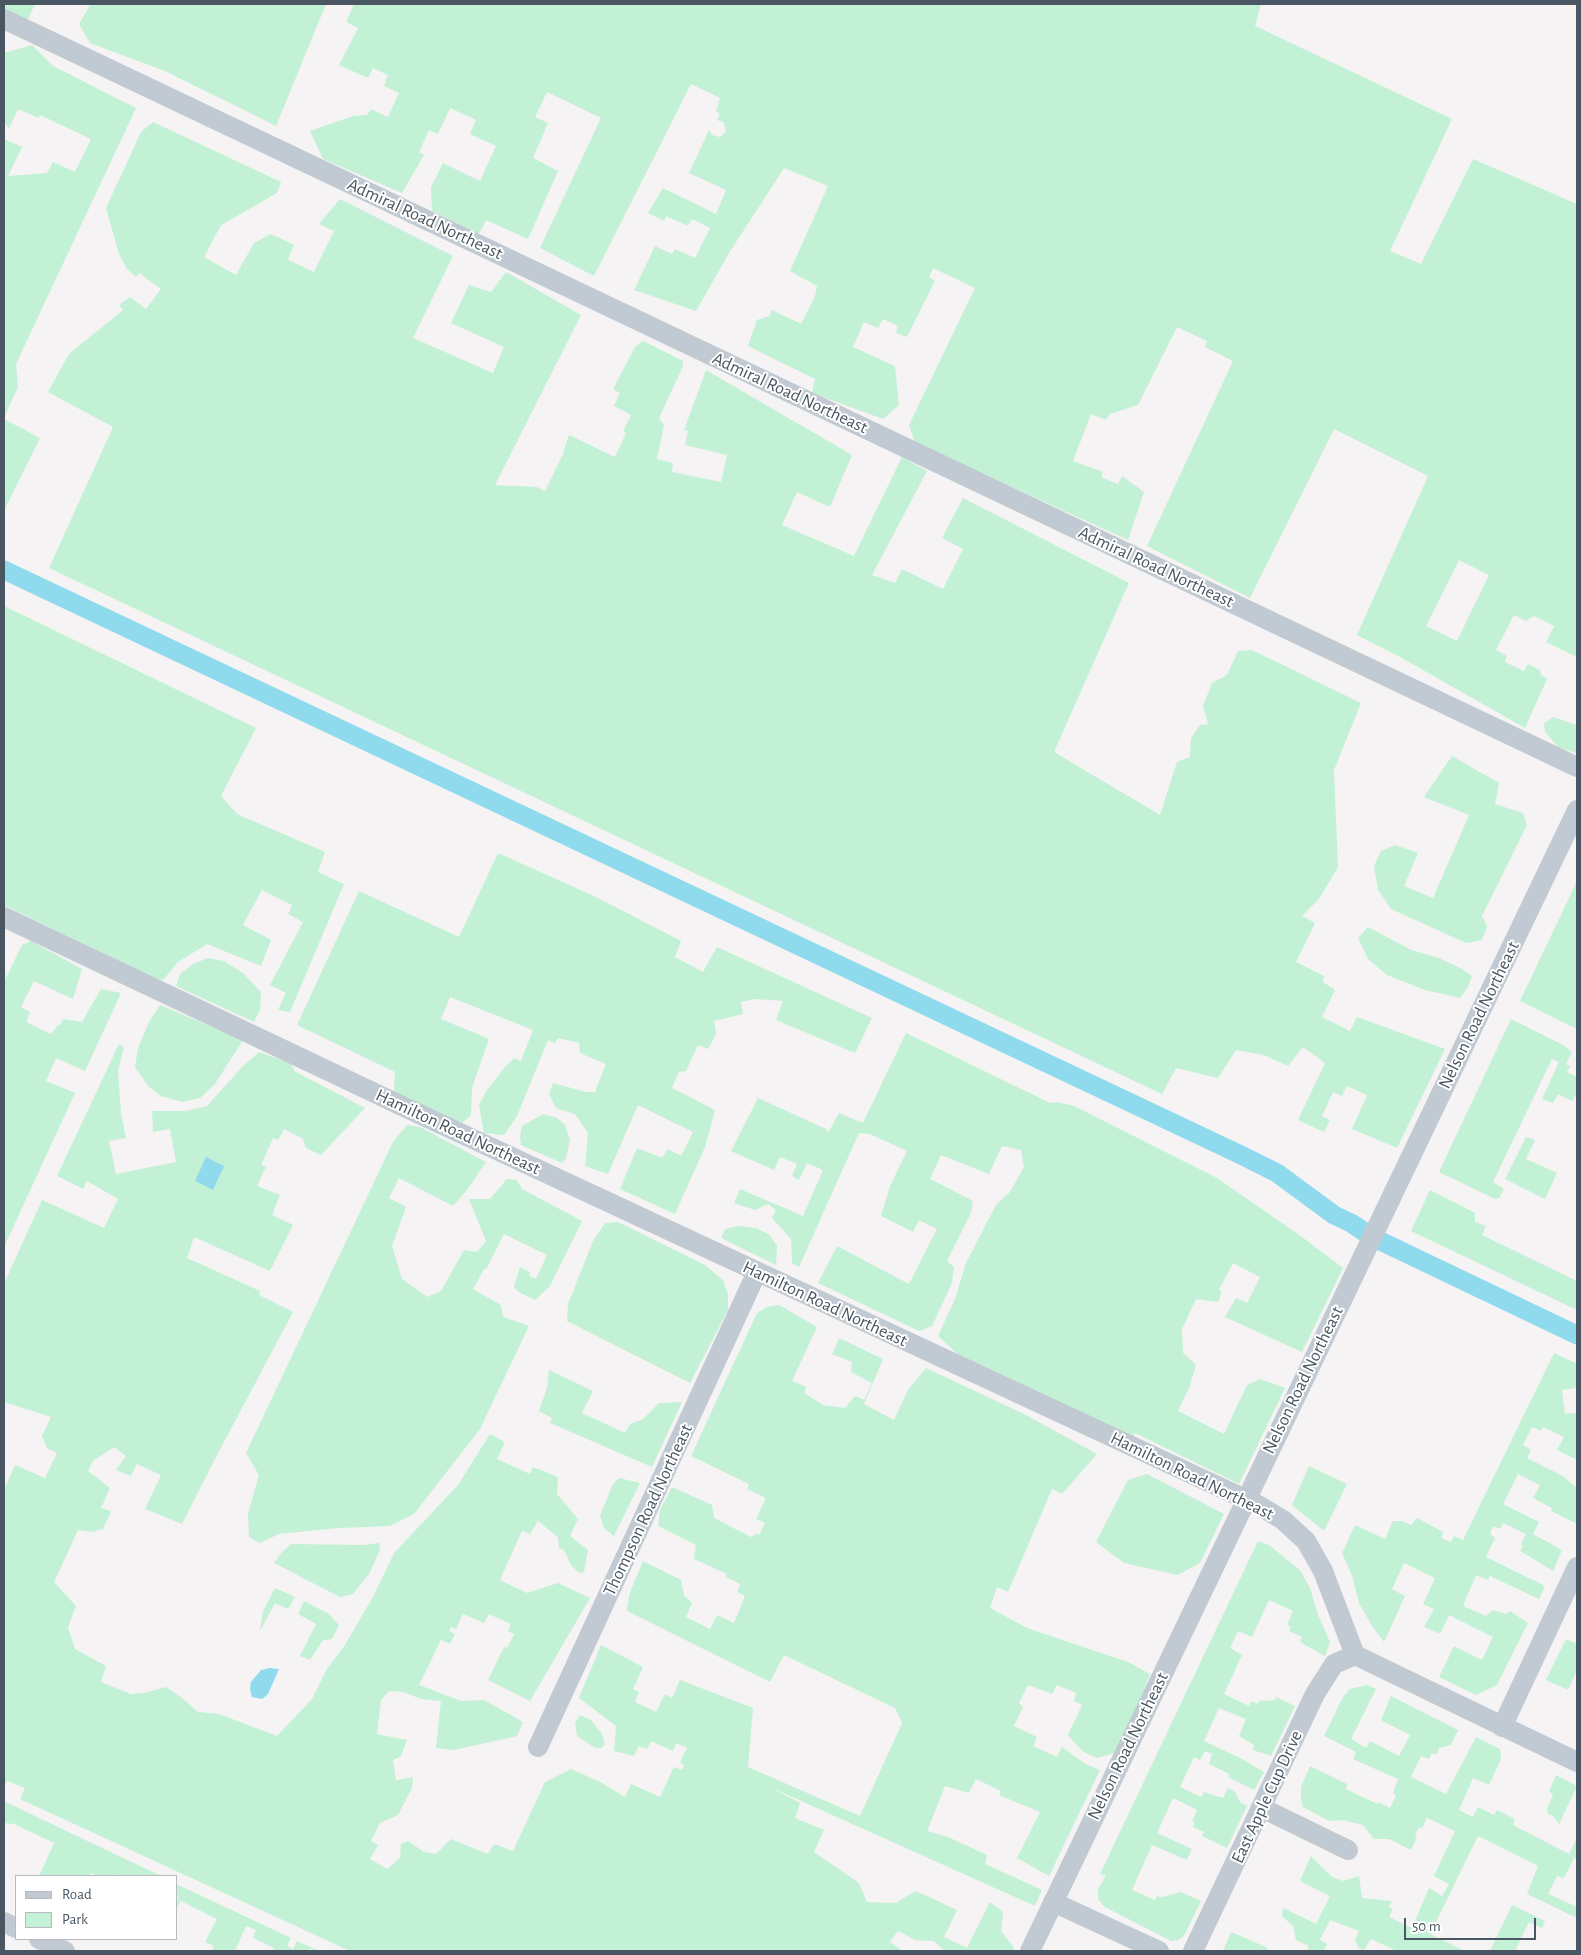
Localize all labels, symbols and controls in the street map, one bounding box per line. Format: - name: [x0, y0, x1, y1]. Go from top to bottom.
- street label: Admiral Road Northeast: [344, 174, 506, 264]
- street label: Admiral Road Northeast: [709, 348, 871, 438]
- street label: Admiral Road Northeast: [1075, 522, 1237, 612]
- street label: Nelson Road Northeast: [1434, 938, 1524, 1092]
- street label: Hamilton Road Northeast: [372, 1084, 544, 1180]
- street label: Hamilton Road Northeast: [739, 1256, 911, 1352]
- street label: Nelson Road Northeast: [1258, 1303, 1348, 1457]
- street label: Thompson Road Northeast: [599, 1421, 697, 1599]
- street label: Hamilton Road Northeast: [1107, 1427, 1277, 1525]
- street label: Nelson Road Northeast: [1083, 1669, 1173, 1823]
- street label: East Apple Cup Drive: [1227, 1727, 1307, 1867]
- legend: [15, 1875, 178, 1940]
- text: Road: [62, 1887, 92, 1902]
- scale bar: [1406, 1908, 1538, 1940]
- text: Park: [62, 1912, 88, 1927]
- text: 50 m: [1412, 1919, 1441, 1934]

